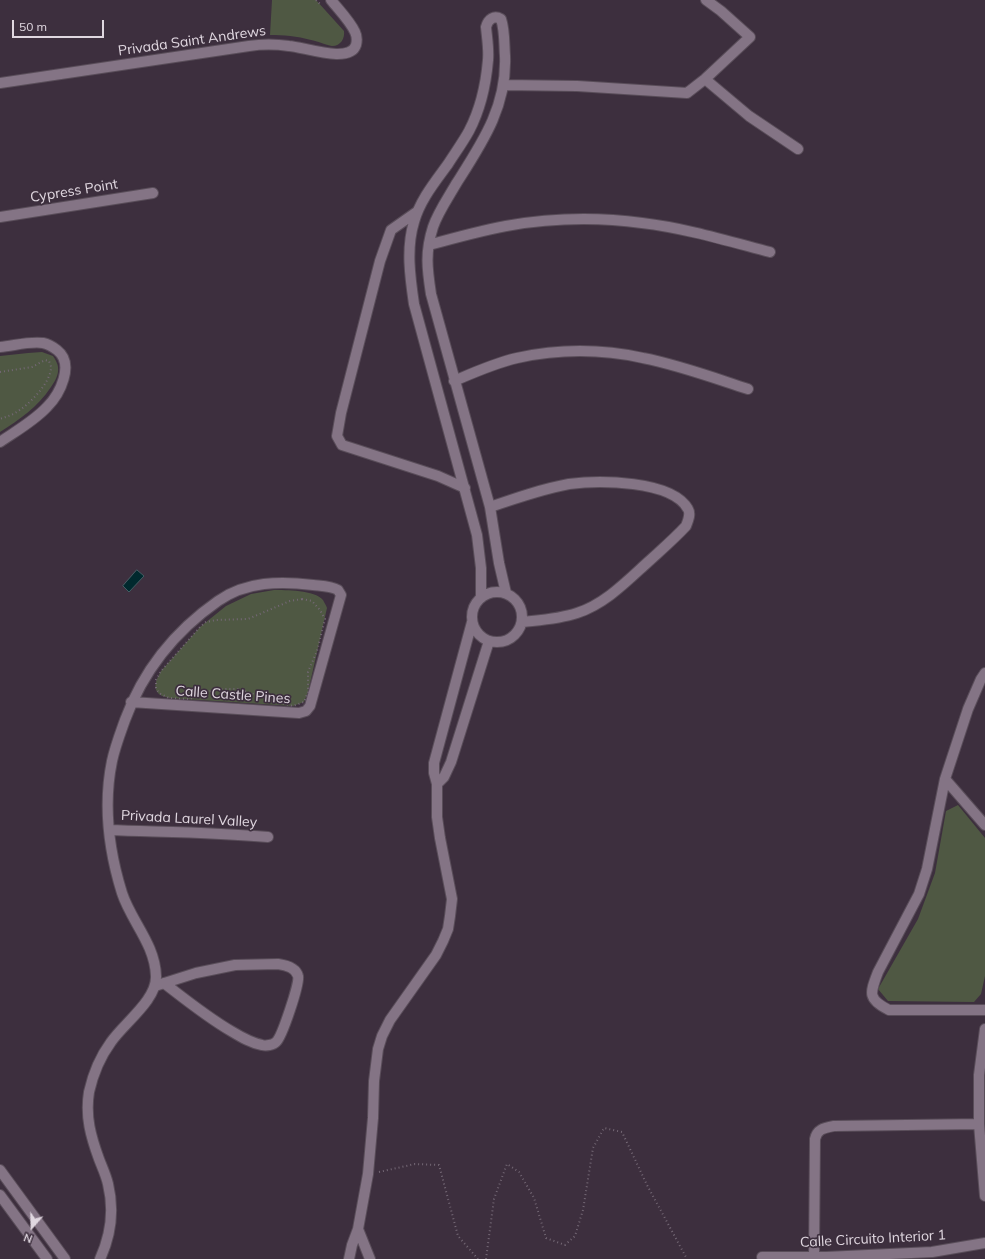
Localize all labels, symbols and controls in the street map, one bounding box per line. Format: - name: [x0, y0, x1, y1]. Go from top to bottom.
- scale bar: [14, 12, 106, 38]
- text: 50 m: [19, 19, 47, 34]
- street label: Privada Saint Andrews: [117, 22, 267, 60]
- street label: Cypress Point: [29, 176, 119, 206]
- street label: Calle Castle Pines: [175, 683, 291, 707]
- street label: Privada Laurel Valley: [121, 807, 257, 831]
- north arrow: [12, 1207, 52, 1247]
- street label: Calle Circuito Interior 1: [800, 1227, 946, 1251]
- text: N: [22, 1230, 34, 1246]

